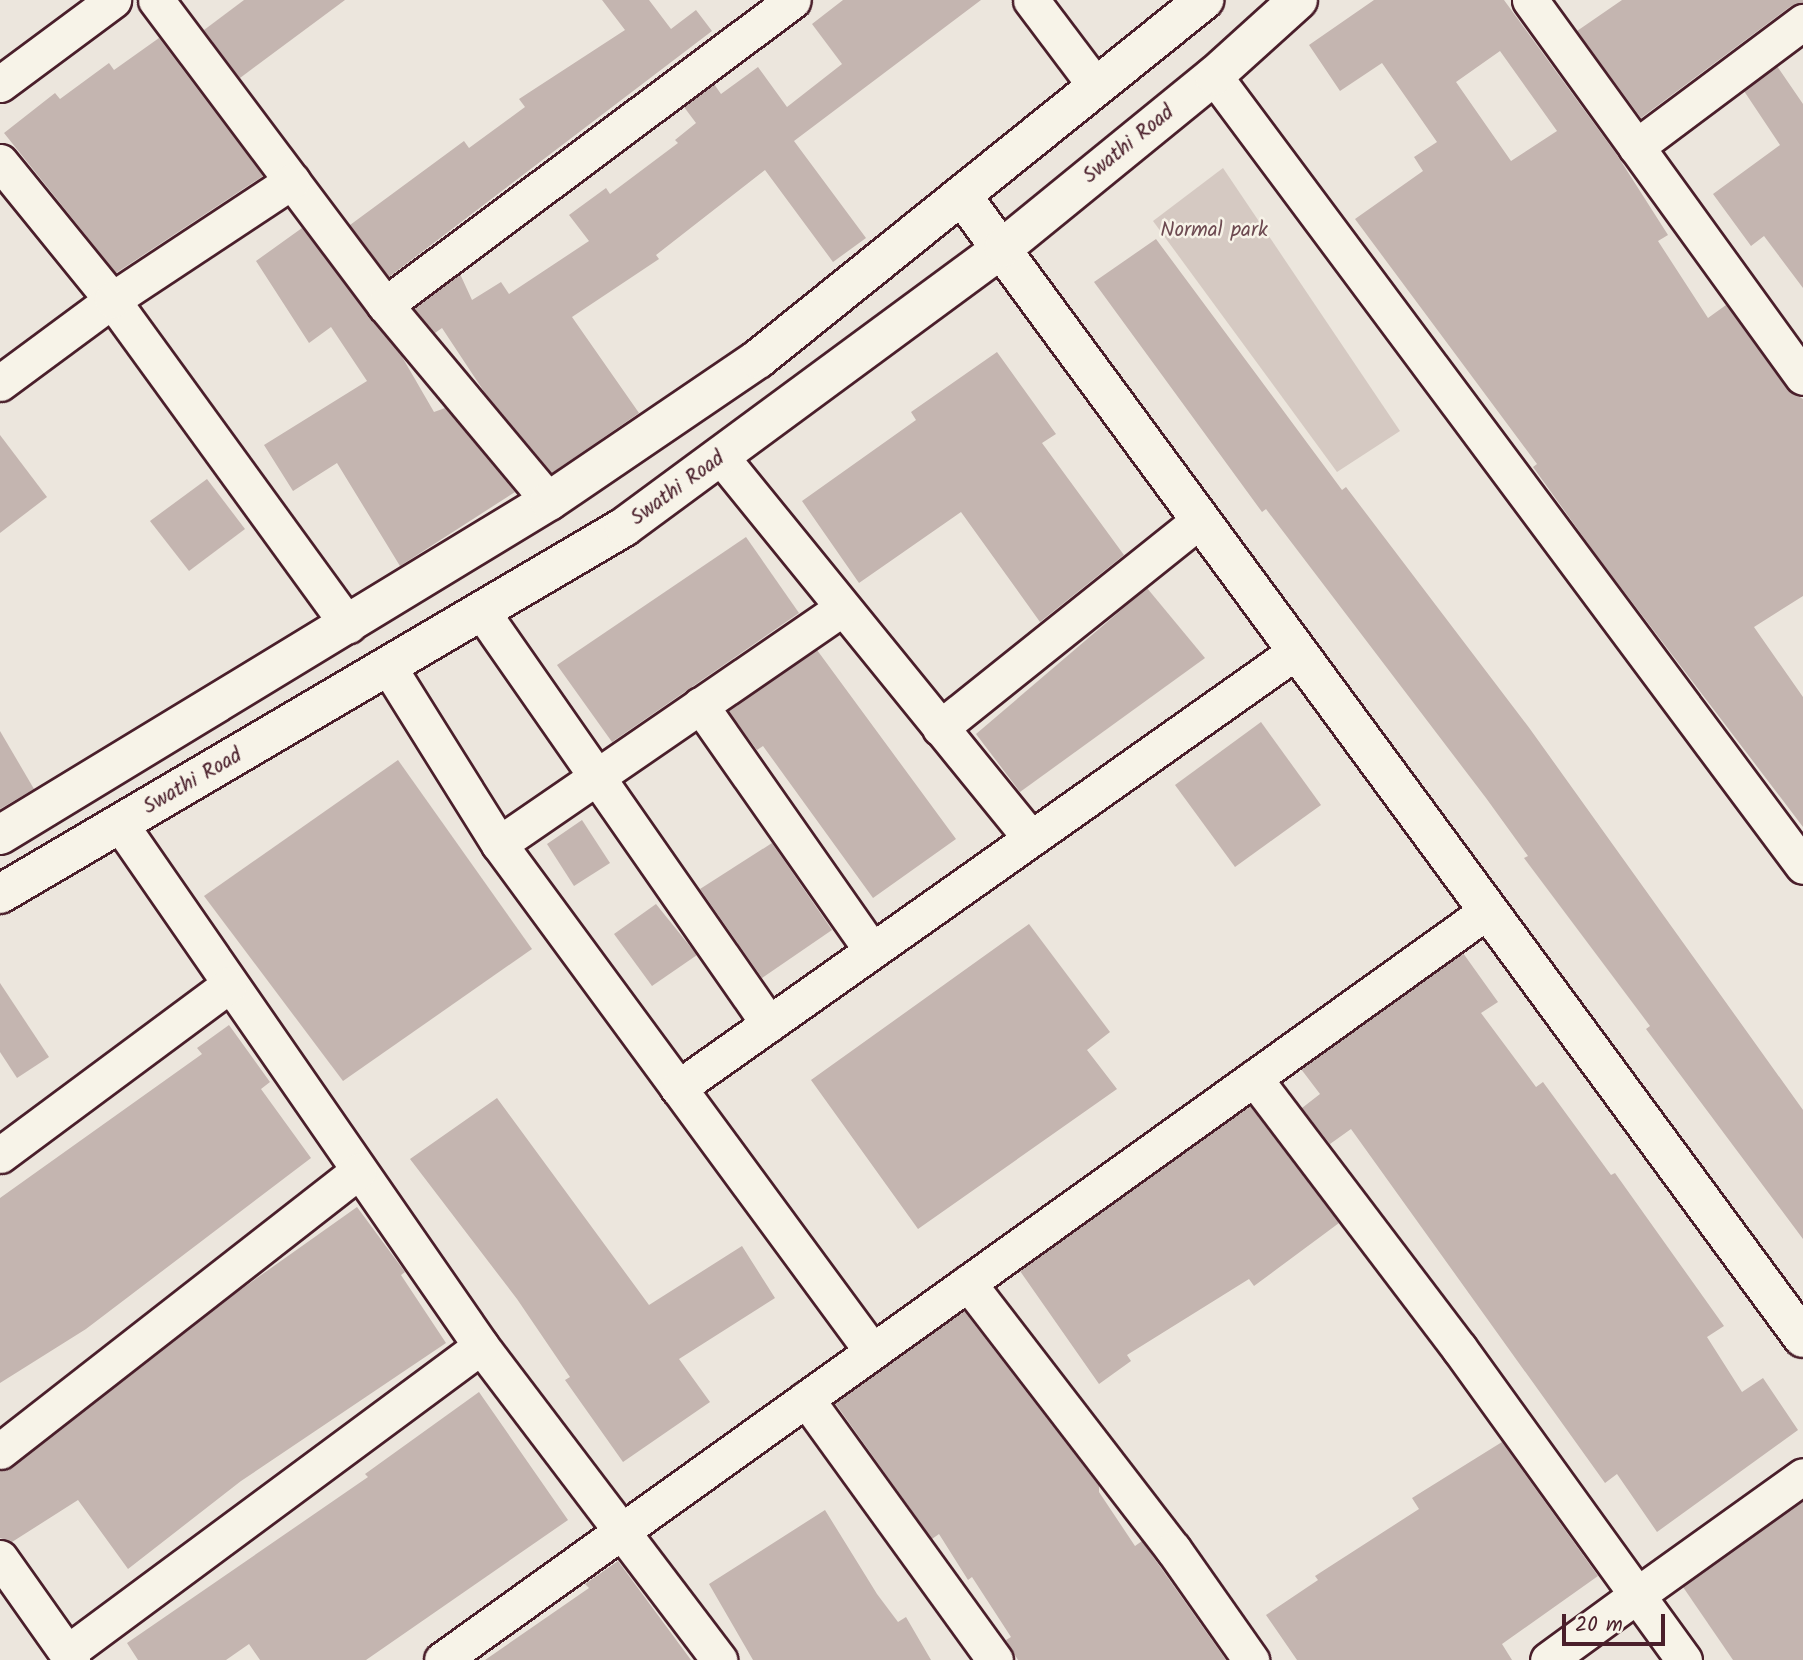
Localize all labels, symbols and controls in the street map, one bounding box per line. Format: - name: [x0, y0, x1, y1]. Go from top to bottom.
- street label: Swathi Road: [1078, 101, 1180, 189]
- park label: Normal park: [1160, 218, 1268, 244]
- street label: Swathi Road: [626, 446, 730, 532]
- street label: Swathi Road: [139, 744, 247, 820]
- scale bar: [1565, 1600, 1668, 1644]
- text: 20 m: [1575, 1609, 1623, 1642]

